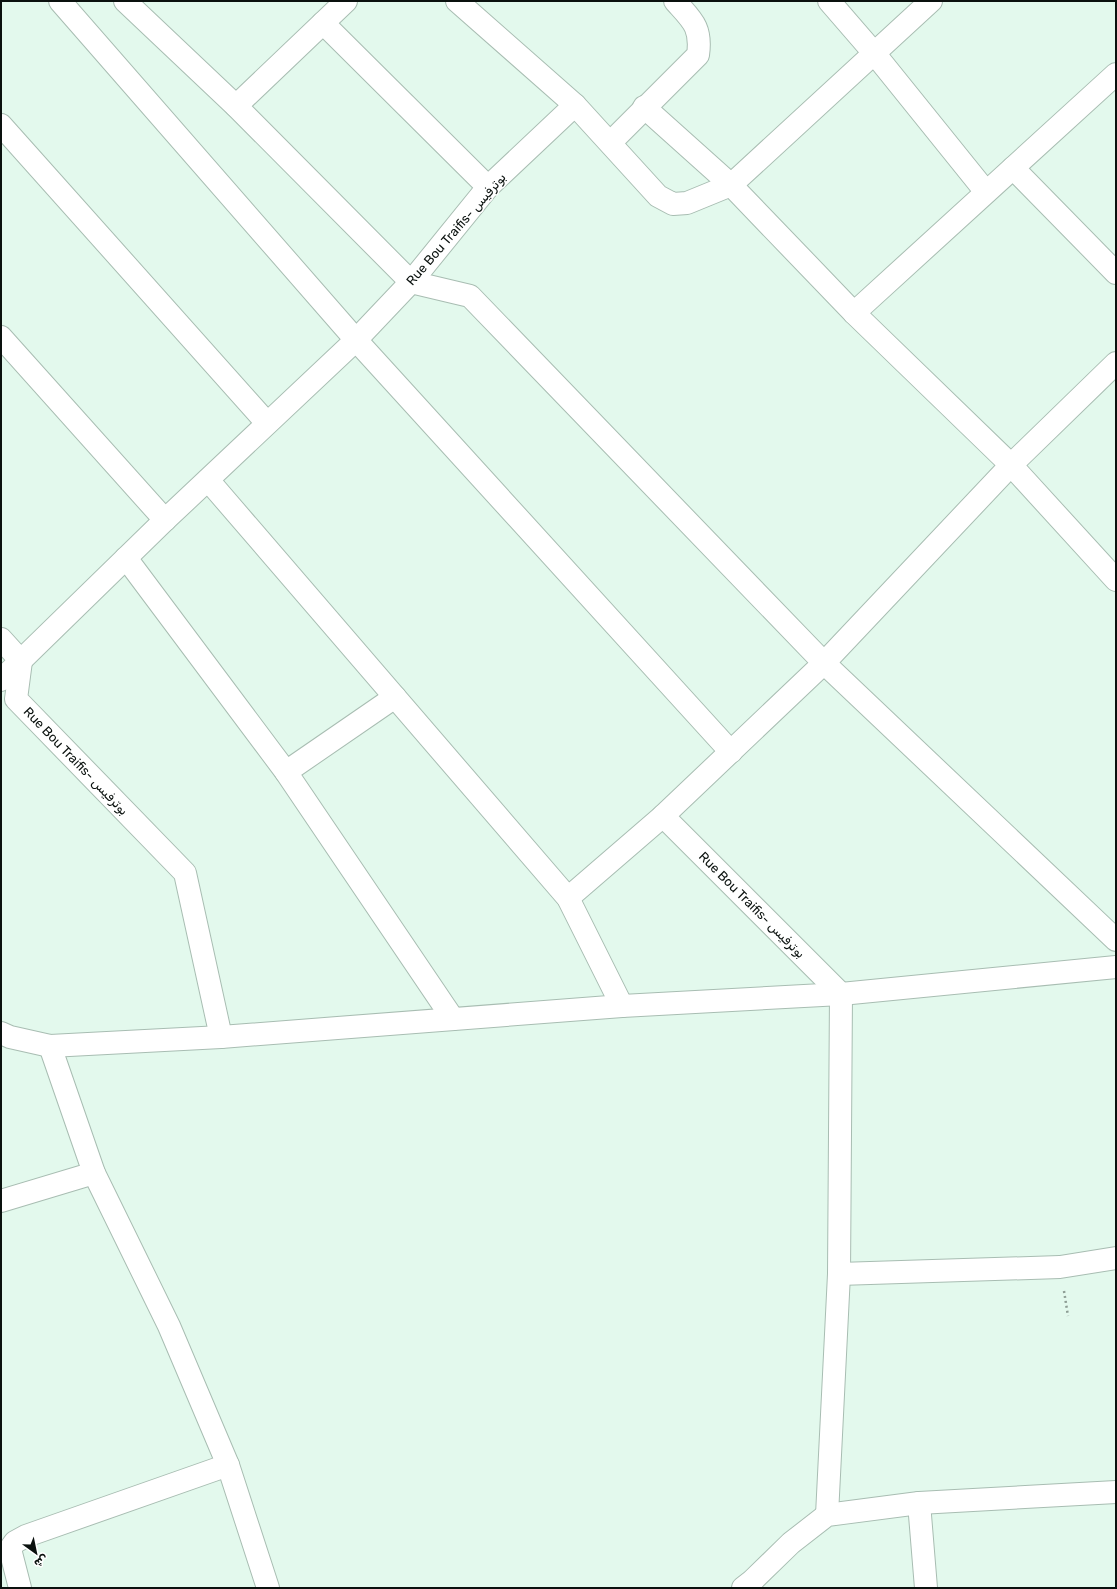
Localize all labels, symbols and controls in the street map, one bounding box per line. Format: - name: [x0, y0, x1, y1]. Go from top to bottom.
- street label: Rue Bou Traifis- بوترفيس: [403, 170, 510, 289]
- street label: Rue Bou Traifis- بوترفيس: [20, 704, 131, 819]
- street label: Rue Bou Traifis- بوترفيس: [695, 849, 808, 962]
- north arrow: [16, 1533, 56, 1573]
- text: ش: [32, 1552, 51, 1570]

